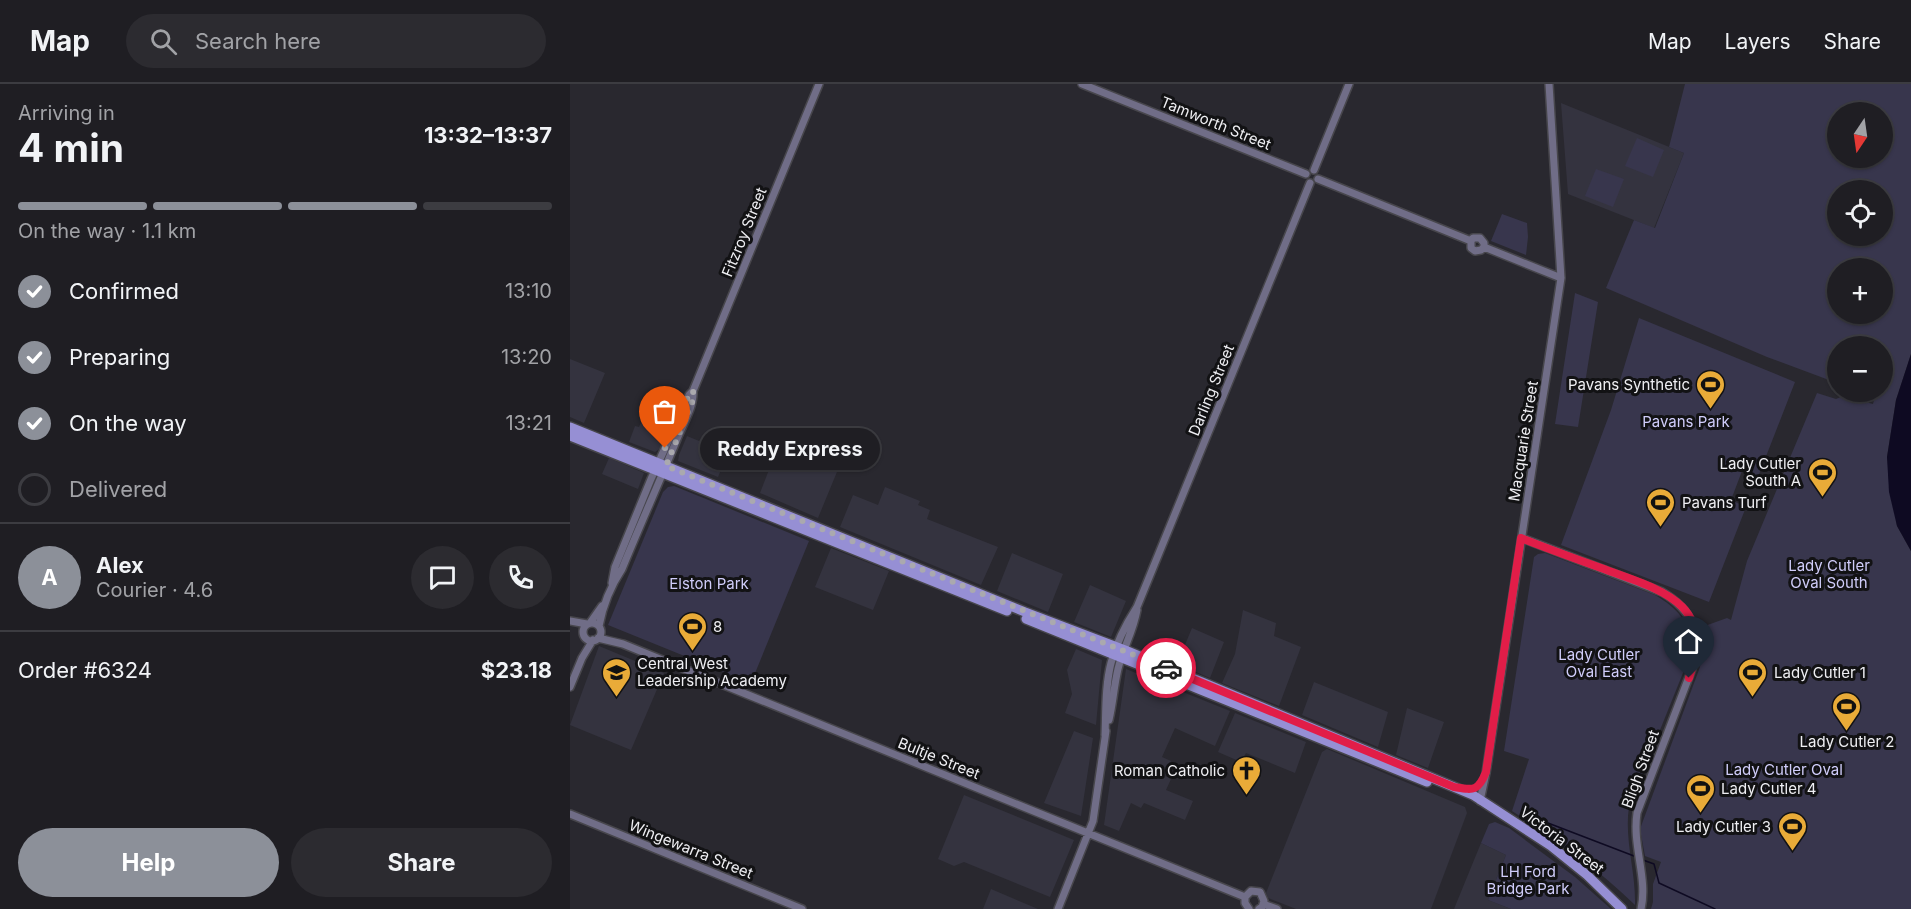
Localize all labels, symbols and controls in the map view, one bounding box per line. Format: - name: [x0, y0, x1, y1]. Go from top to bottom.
- search box: [126, 14, 546, 68]
- text: Map: [30, 24, 90, 58]
- icon: search: [147, 25, 180, 58]
- text: Search here: [195, 28, 321, 54]
- text: Map: [1648, 29, 1692, 54]
- text: Layers: [1725, 29, 1791, 54]
- text: Share: [1824, 29, 1881, 54]
- street label: Tamworth Street: [1158, 92, 1274, 154]
- text: Arriving in: [18, 101, 115, 125]
- north arrow: [1827, 102, 1893, 168]
- map controls: [1827, 102, 1893, 402]
- text: 13:32–13:37: [424, 122, 552, 148]
- text: 4 min: [18, 124, 124, 171]
- button: locate: [1827, 180, 1893, 246]
- street label: Fitzroy Street: [717, 184, 771, 279]
- text: On the way · 1.1 km: [18, 219, 196, 243]
- button: +: [1827, 258, 1893, 324]
- icon: check: [18, 275, 51, 308]
- text: Confirmed: [69, 278, 179, 304]
- text: 13:10: [505, 279, 552, 303]
- button: −: [1827, 336, 1893, 402]
- icon: check: [18, 341, 51, 374]
- street label: Darling Street: [1184, 341, 1238, 439]
- text: Preparing: [69, 344, 170, 370]
- text: 13:20: [501, 345, 552, 369]
- sports icon: Pavans Synthetic: [1695, 368, 1727, 410]
- place label: Pavans Synthetic: [1568, 375, 1690, 394]
- street label: Macquarie Street: [1504, 379, 1542, 503]
- pin: [639, 386, 690, 448]
- icon: bag: [648, 395, 681, 428]
- icon: check: [18, 407, 51, 440]
- text: On the way: [69, 410, 187, 436]
- text: 13:21: [505, 411, 552, 435]
- park label: Pavans Park: [1642, 412, 1731, 431]
- callout: Reddy Express: [701, 427, 881, 469]
- text: Reddy Express: [717, 437, 863, 461]
- place label: Lady Cutler South A: [1719, 454, 1801, 490]
- sports icon: Lady Cutler South A: [1806, 456, 1838, 498]
- text: Delivered: [69, 476, 167, 502]
- sports icon: Pavans Turf: [1645, 486, 1677, 528]
- place label: Pavans Turf: [1682, 493, 1767, 512]
- button: chat: [411, 546, 474, 609]
- button: phone: [489, 546, 552, 609]
- text: Alex: [96, 552, 144, 578]
- park label: Lady Cutler Oval South: [1788, 556, 1870, 592]
- text: A: [41, 564, 58, 590]
- park label: Elston Park: [669, 574, 750, 593]
- text: Courier · 4.6: [96, 578, 213, 602]
- sports icon: 8: [676, 610, 708, 652]
- pin: [1663, 616, 1714, 678]
- place label: 8: [713, 617, 722, 636]
- icon: home: [1672, 625, 1705, 658]
- courier: [1136, 638, 1196, 698]
- park label: Lady Cutler Oval East: [1558, 645, 1640, 681]
- icon: car: [1150, 652, 1183, 685]
- place label: Central West Leadership Academy: [637, 654, 788, 690]
- school or university icon: Central West Leadership Academy: [600, 656, 632, 698]
- sports icon: Lady Cutler 1: [1737, 656, 1769, 698]
- text: Order #6324: [18, 657, 152, 683]
- text: $23.18: [481, 657, 552, 683]
- place label: Lady Cutler 1: [1774, 663, 1866, 682]
- sports icon: Lady Cutler 2: [1831, 690, 1863, 732]
- street label: Bligh Street: [1617, 727, 1663, 811]
- place label: Lady Cutler 2: [1800, 732, 1894, 751]
- street label: Bultje Street: [895, 733, 983, 783]
- church icon: Roman Catholic: [1230, 754, 1262, 796]
- park label: Lady Cutler Oval: [1725, 760, 1843, 779]
- place label: Roman Catholic: [1114, 761, 1225, 780]
- sports icon: Lady Cutler 4: [1684, 772, 1716, 814]
- place label: Lady Cutler 4: [1721, 779, 1816, 798]
- street label: Victoria Street: [1516, 802, 1608, 878]
- sports icon: Lady Cutler 3: [1776, 810, 1808, 852]
- street label: Wingewarra Street: [626, 815, 756, 883]
- place label: Lady Cutler 3: [1676, 817, 1771, 836]
- button: Help: [18, 828, 279, 897]
- button: Share: [291, 828, 552, 897]
- park label: LH Ford Bridge Park: [1487, 862, 1570, 898]

